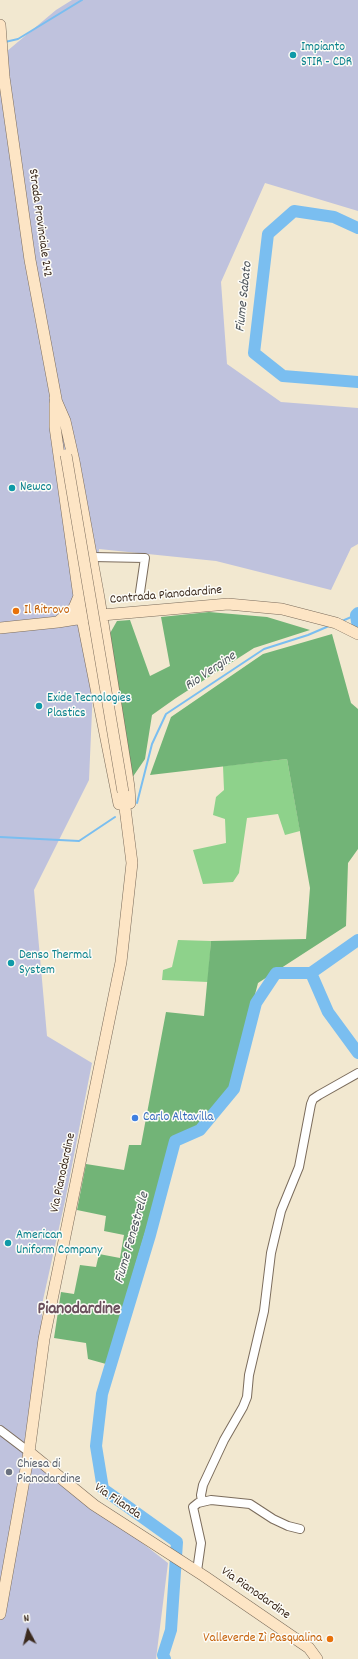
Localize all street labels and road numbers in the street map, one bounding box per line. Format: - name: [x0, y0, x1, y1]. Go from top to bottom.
- street label: Strada Provinciale 242: [24, 168, 54, 278]
- street label: Contrada Pianodardine: [109, 583, 223, 609]
- street label: Via Pianodardine: [48, 1132, 80, 1214]
- street label: Via Filanda: [91, 1481, 143, 1523]
- street label: Via Pianodardine: [217, 1564, 293, 1624]

